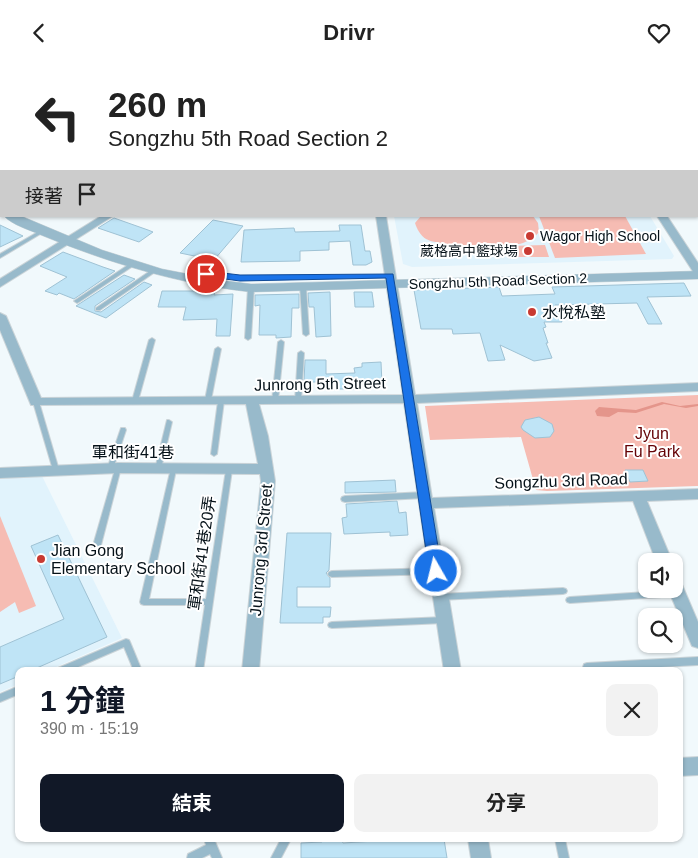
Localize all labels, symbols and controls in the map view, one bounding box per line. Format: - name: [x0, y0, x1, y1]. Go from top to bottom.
- icon: back: [25, 19, 53, 47]
- icon: heart: [645, 19, 673, 47]
- text: Drivr: [323, 20, 375, 45]
- icon: left: [25, 85, 90, 150]
- text: 260 m: [108, 85, 207, 124]
- text: Songzhu 5th Road Section 2: [108, 126, 388, 151]
- icon: arrive: [73, 180, 101, 208]
- text: 接著: [25, 186, 63, 207]
- place label: Wagor High School: [540, 228, 660, 244]
- marker: Wagor High School: [524, 230, 536, 242]
- place label: 葳格高中籃球場: [420, 243, 518, 259]
- marker: 葳格高中籃球場: [522, 245, 534, 257]
- pin: [185, 253, 227, 295]
- icon: arrive: [192, 260, 220, 288]
- street label: Songzhu 5th Road Section 2: [409, 270, 588, 292]
- place label: 水悅私塾: [542, 304, 606, 321]
- marker: 水悅私塾: [526, 306, 538, 318]
- street label: Junrong 5th Street: [254, 374, 387, 394]
- park label: Jyun Fu Park: [624, 425, 681, 460]
- street label: 軍和街41巷: [92, 444, 174, 461]
- street label: Songzhu 3rd Road: [494, 470, 628, 492]
- street label: Junrong 3rd Street: [247, 483, 275, 617]
- street label: 軍和街41巷20弄: [186, 495, 218, 611]
- place label: Jian Gong Elementary School: [51, 542, 185, 577]
- position arrow: [409, 544, 461, 596]
- marker: Jian Gong Elementary School: [35, 553, 47, 565]
- map controls: [638, 553, 683, 653]
- button: sound: [638, 553, 683, 598]
- button: search: [638, 608, 683, 653]
- text: 1 分鐘: [40, 684, 125, 717]
- button: close: [606, 684, 658, 736]
- text: 390 m · 15:19: [40, 720, 139, 737]
- button: 結束: [40, 774, 344, 832]
- button: 分享: [354, 774, 658, 832]

